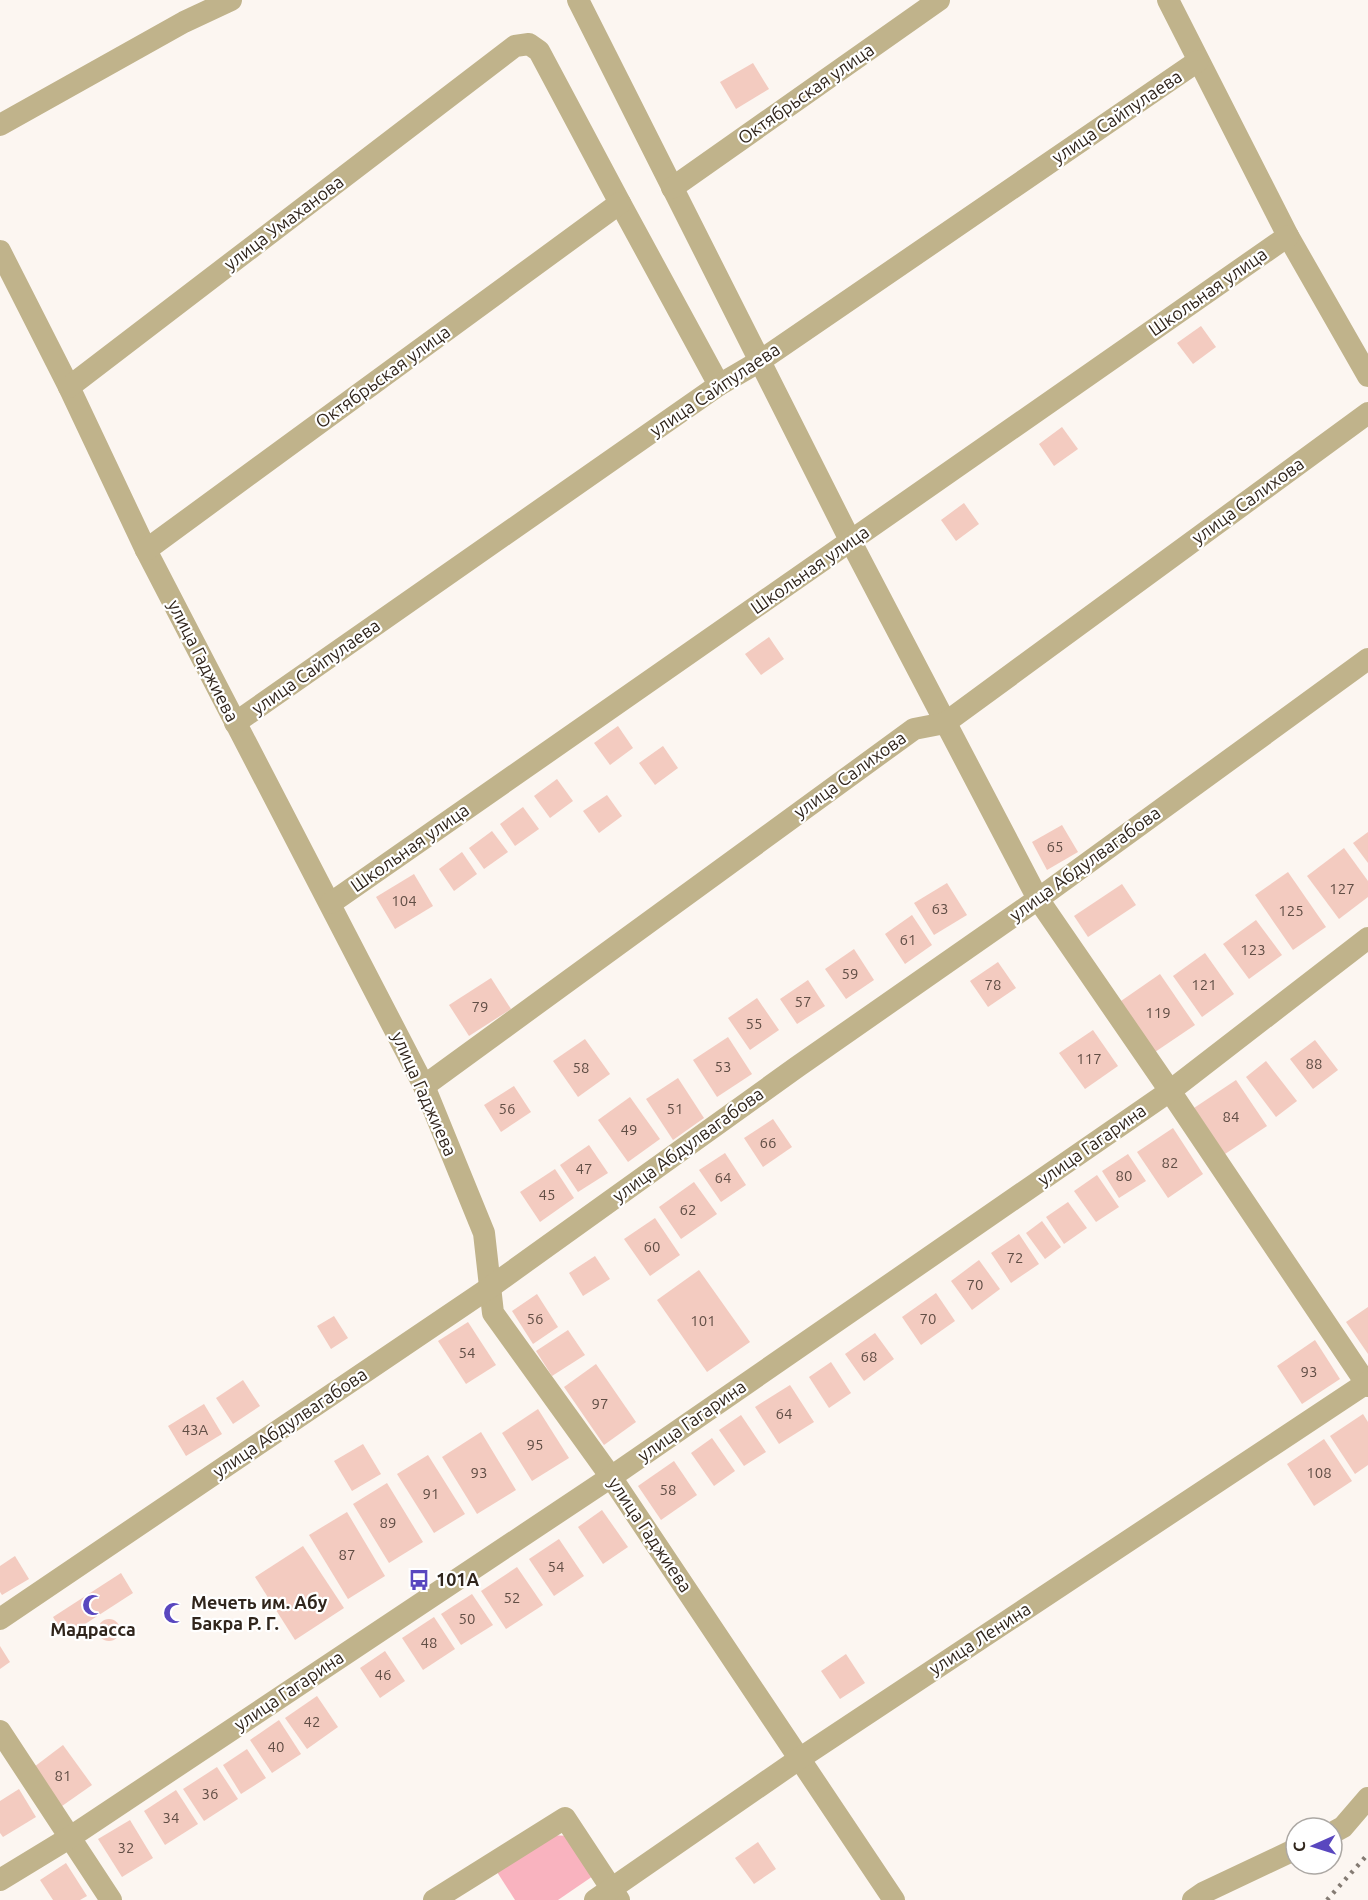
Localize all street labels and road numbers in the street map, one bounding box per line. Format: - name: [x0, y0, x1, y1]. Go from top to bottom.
- street label: Октябрьская улица: [734, 39, 877, 148]
- street label: улица Сайпулаева: [1048, 65, 1185, 167]
- street label: улица Умаханова: [220, 171, 347, 274]
- street label: Школьная улица: [1144, 243, 1270, 339]
- street label: Октябрьская улица: [311, 321, 454, 432]
- street label: улица Сайпулаева: [646, 338, 783, 440]
- street label: улица Салихова: [1188, 453, 1307, 548]
- street label: Школьная улица: [746, 521, 872, 617]
- street label: улица Гаджиева: [165, 596, 243, 725]
- street label: улица Сайпулаева: [247, 614, 383, 718]
- street label: улица Салихова: [790, 727, 909, 822]
- street label: Школьная улица: [346, 799, 472, 895]
- street label: улица Абдулвагабова: [1005, 802, 1164, 925]
- street label: улица Гаджиева: [389, 1028, 461, 1159]
- street label: улица Абдулвагабова: [608, 1083, 767, 1206]
- street label: улица Гагарина: [1033, 1099, 1149, 1189]
- street label: улица Абдулвагабова: [209, 1363, 370, 1481]
- street label: улица Гагарина: [633, 1375, 749, 1465]
- street label: улица Гаджиева: [605, 1473, 697, 1596]
- street label: улица Ленина: [925, 1598, 1034, 1678]
- street label: улица Гагарина: [230, 1646, 347, 1734]

